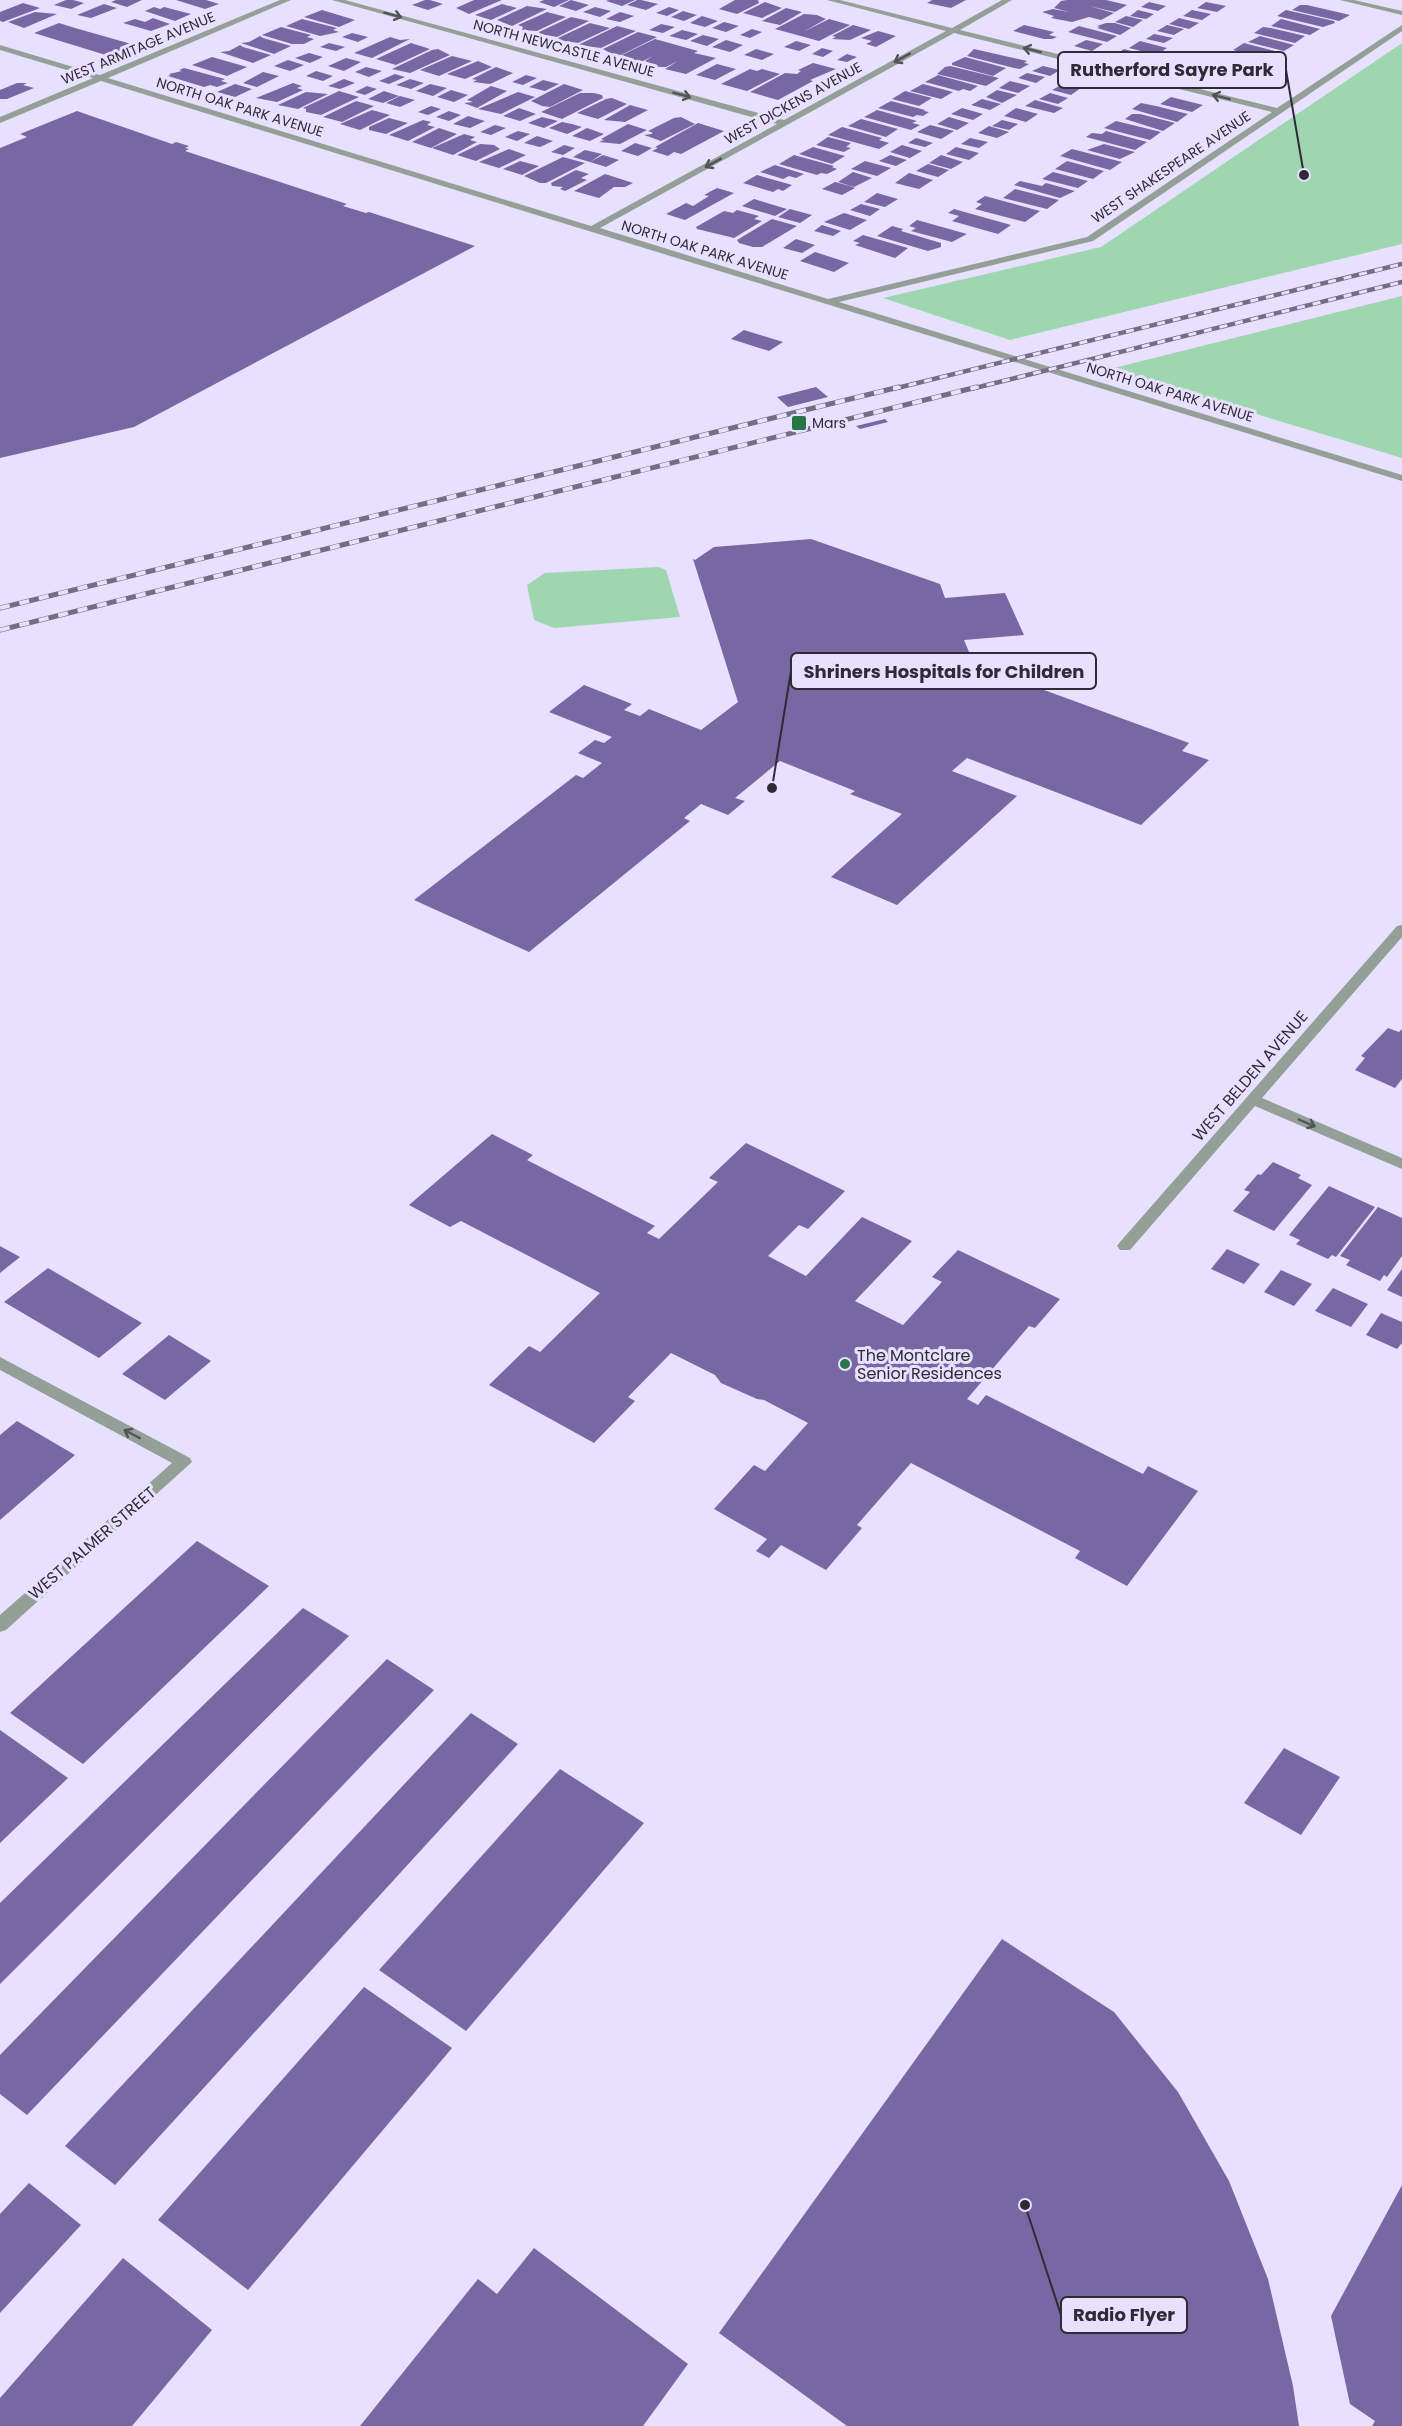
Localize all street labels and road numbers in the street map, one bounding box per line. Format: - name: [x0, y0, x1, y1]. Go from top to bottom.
- street label: WEST ARMITAGE AVENUE: [58, 7, 218, 89]
- street label: NORTH NEWCASTLE AVENUE: [471, 14, 657, 82]
- street label: WEST DICKENS AVENUE: [721, 57, 865, 149]
- street label: NORTH OAK PARK AVENUE: [154, 72, 326, 142]
- street label: WEST SHAKESPEARE AVENUE: [1087, 106, 1255, 228]
- street label: NORTH OAK PARK AVENUE: [619, 215, 791, 285]
- street label: NORTH OAK PARK AVENUE: [1084, 357, 1256, 427]
- street label: WEST BELDEN AVENUE: [1187, 1006, 1313, 1146]
- street label: WEST PALMER STREET: [23, 1481, 161, 1605]

